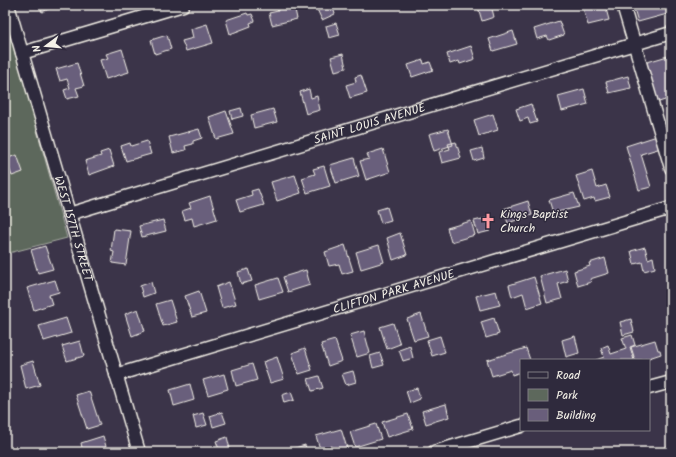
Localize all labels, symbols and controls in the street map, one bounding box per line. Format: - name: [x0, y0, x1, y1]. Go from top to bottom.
- north arrow: [26, 26, 66, 66]
- text: N: [28, 43, 47, 54]
- street label: SAINT LOUIS AVENUE: [311, 98, 429, 149]
- street label: WEST 157TH STREET: [49, 173, 98, 285]
- place label: Kings Baptist Church: [500, 205, 569, 238]
- church icon: Kings Baptist Church: [479, 212, 497, 230]
- street label: CLIFTON PARK AVENUE: [330, 264, 458, 319]
- legend: [520, 359, 650, 431]
- text: Road: [556, 366, 581, 385]
- text: Park: [556, 386, 578, 405]
- text: Building: [556, 406, 596, 425]

